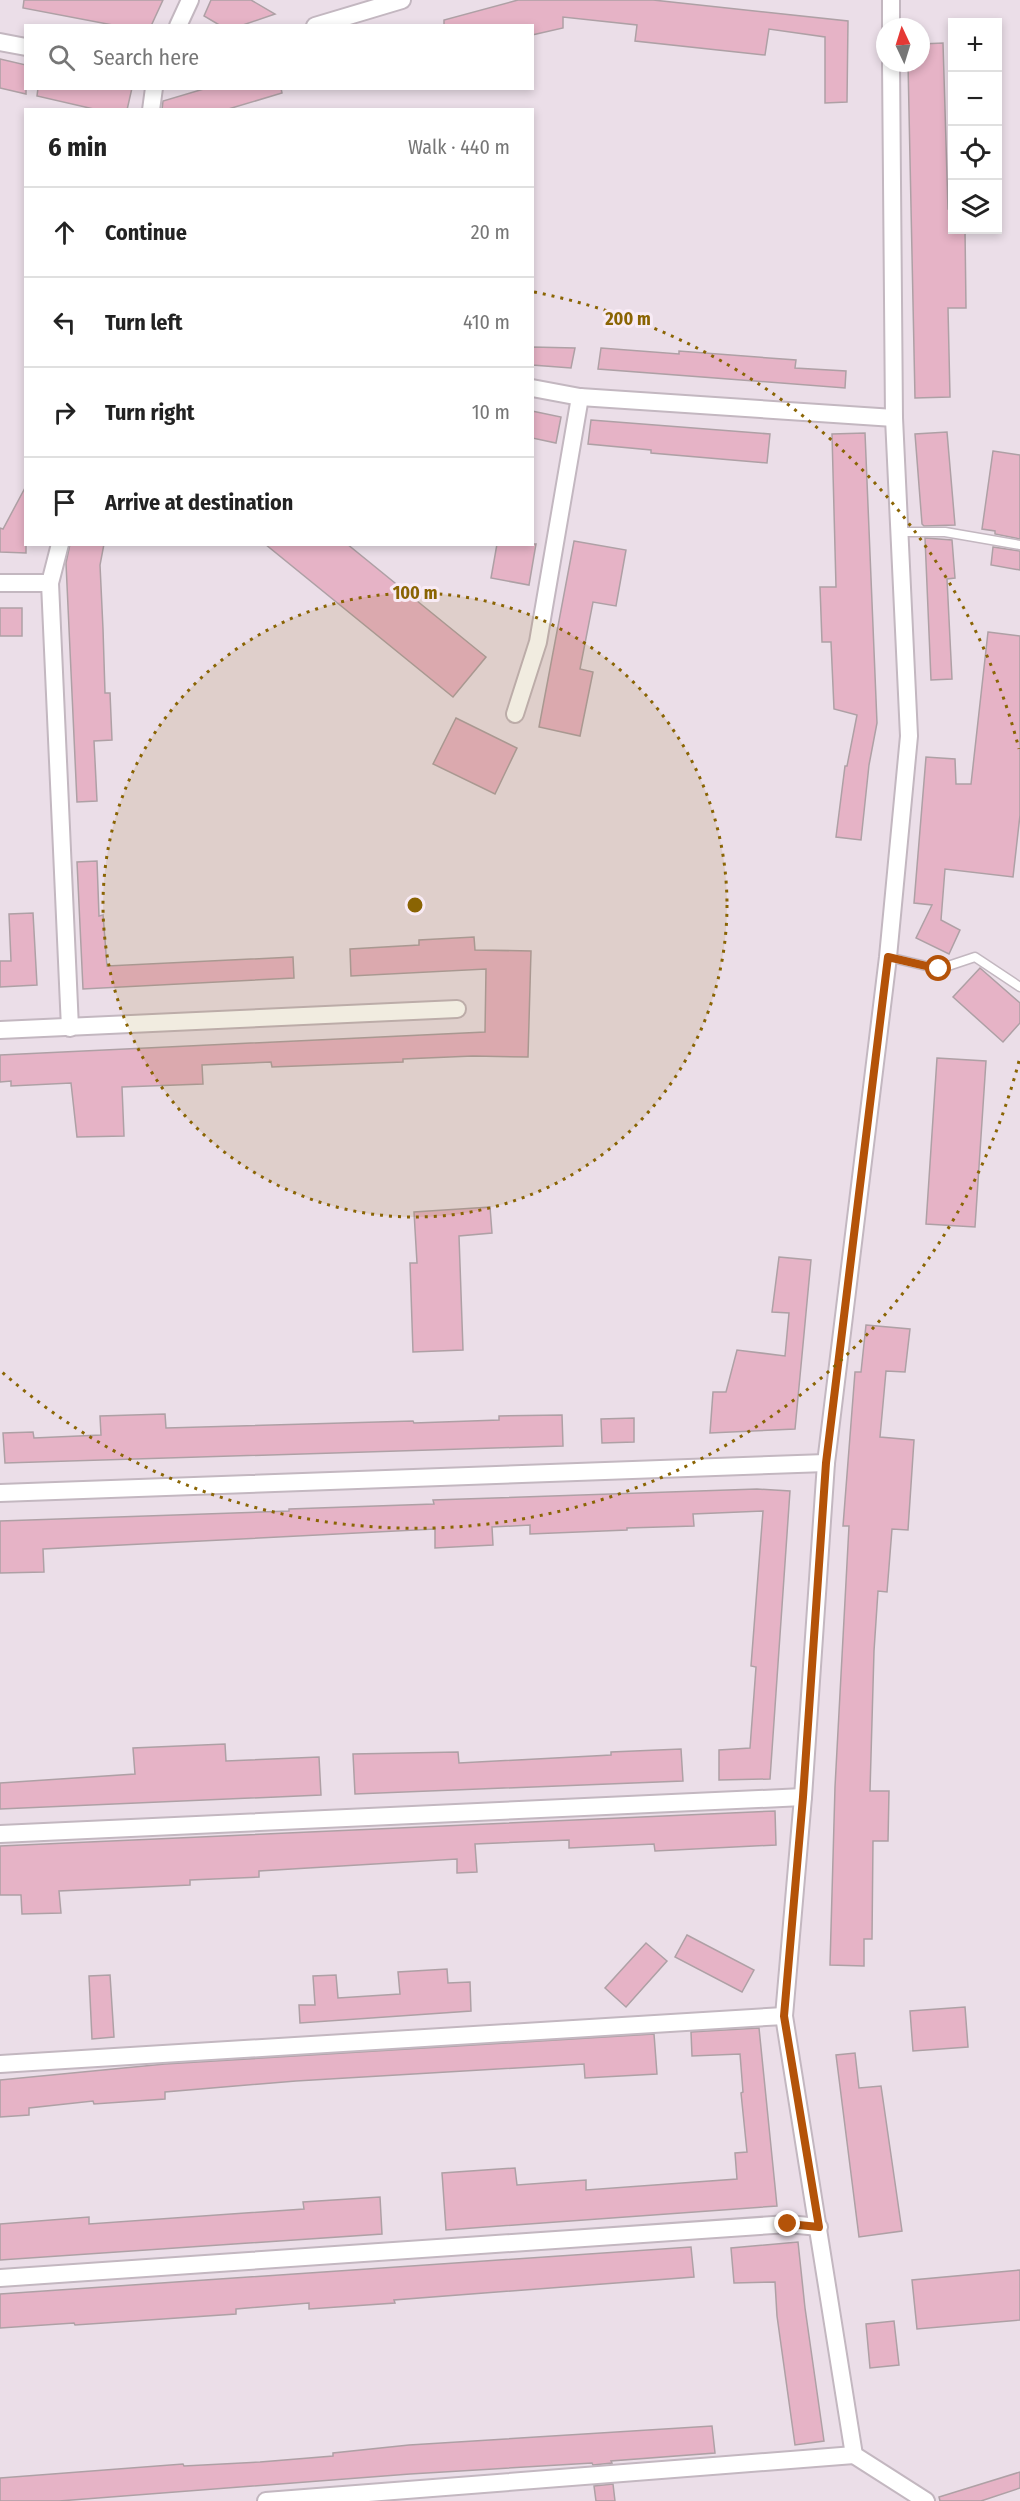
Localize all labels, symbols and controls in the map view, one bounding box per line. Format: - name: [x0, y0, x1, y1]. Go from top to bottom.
- north arrow: [876, 18, 930, 72]
- map controls: [948, 18, 1002, 234]
- button: +: [948, 18, 1002, 72]
- search box: [24, 24, 534, 90]
- icon: search: [45, 41, 78, 74]
- text: Search here: [93, 44, 199, 71]
- button: −: [948, 72, 1002, 126]
- button: locate: [948, 126, 1002, 180]
- text: 6 min: [48, 132, 107, 163]
- text: Walk · 440 m: [408, 135, 510, 159]
- button: layers: [948, 180, 1002, 234]
- icon: ahead: [48, 216, 81, 249]
- text: Continue: [105, 219, 187, 246]
- text: 20 m: [471, 220, 510, 244]
- icon: left: [48, 306, 81, 339]
- text: 200 m: [604, 308, 651, 330]
- text: Turn left: [105, 309, 183, 336]
- text: 410 m: [463, 310, 510, 334]
- icon: right: [48, 396, 81, 429]
- text: Turn right: [105, 399, 194, 426]
- text: 10 m: [472, 400, 510, 424]
- icon: arrive: [48, 486, 81, 519]
- text: Arrive at destination: [105, 489, 293, 516]
- text: 100 m: [393, 582, 437, 604]
- centre of rings: [405, 895, 425, 915]
- route start: [925, 955, 951, 981]
- route end: [774, 2210, 800, 2236]

